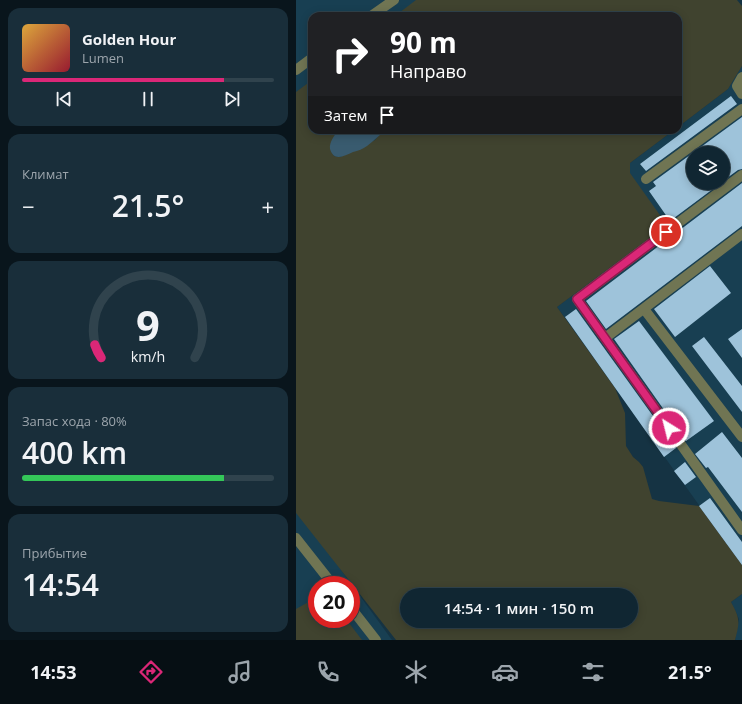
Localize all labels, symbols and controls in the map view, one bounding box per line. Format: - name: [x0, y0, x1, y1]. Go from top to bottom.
- text: 90 m: [390, 23, 457, 61]
- icon: right: [324, 28, 376, 80]
- text: Golden Hour: [82, 29, 176, 49]
- text: Lumen: [82, 49, 124, 67]
- text: Направо: [390, 59, 467, 83]
- icon: previous: [53, 88, 75, 110]
- icon: pause: [137, 88, 159, 110]
- icon: next: [221, 88, 243, 110]
- icon: arrive: [376, 104, 398, 126]
- text: Затем: [324, 105, 368, 125]
- map controls: [686, 146, 730, 190]
- button: layers: [686, 146, 730, 190]
- text: Климат: [22, 165, 69, 183]
- text: 21.5°: [112, 185, 184, 226]
- text: −: [22, 191, 35, 221]
- text: +: [261, 191, 274, 221]
- pin: [649, 215, 683, 249]
- icon: arrive: [655, 221, 677, 243]
- text: 9: [136, 297, 160, 353]
- text: km/h: [131, 347, 165, 366]
- position arrow: [648, 407, 690, 449]
- text: Запас хода · 80%: [22, 412, 127, 430]
- text: 400 km: [22, 432, 127, 473]
- text: Прибытие: [22, 544, 87, 562]
- text: 14:54: [22, 564, 99, 605]
- speed limit sign: 20: [308, 576, 360, 628]
- text: 14:54 · 1 мин · 150 m: [444, 598, 594, 618]
- icon: directions: [137, 658, 165, 686]
- icon: music: [226, 658, 254, 686]
- icon: phone: [314, 658, 342, 686]
- icon: climate: [402, 658, 430, 686]
- icon: car: [491, 658, 519, 686]
- icon: filters: [579, 658, 607, 686]
- text: 14:53: [30, 660, 77, 684]
- text: 21.5°: [668, 660, 712, 684]

